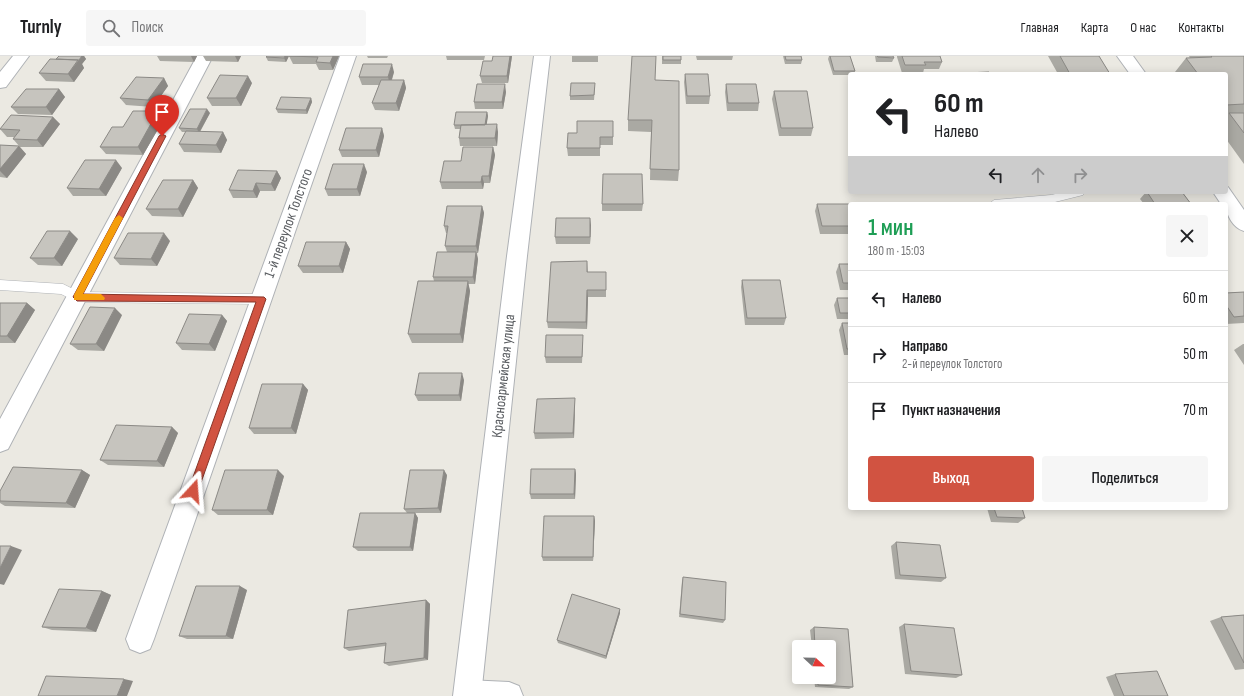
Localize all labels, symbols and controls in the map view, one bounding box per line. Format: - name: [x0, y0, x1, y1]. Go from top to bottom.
- search box: [86, 10, 366, 46]
- text: Turnly: [20, 16, 62, 39]
- icon: search: [100, 17, 122, 39]
- text: Поиск: [132, 18, 163, 37]
- text: Главная: [1021, 19, 1059, 36]
- text: Карта: [1081, 19, 1108, 36]
- text: О нас: [1130, 19, 1156, 36]
- text: Контакты: [1178, 19, 1224, 36]
- text: 60 m: [934, 87, 983, 120]
- icon: left: [868, 88, 920, 140]
- pin: [145, 95, 179, 136]
- icon: arrive: [151, 101, 173, 123]
- text: Налево: [934, 121, 979, 142]
- icon: left: [985, 164, 1007, 186]
- icon: ahead: [1027, 164, 1049, 186]
- icon: right: [1069, 164, 1091, 186]
- street label: 1-й переулок Толстого: [260, 166, 317, 280]
- text: 1 мин: [868, 213, 913, 242]
- button: close: [1166, 215, 1208, 257]
- text: 180 m · 15:03: [868, 243, 925, 259]
- icon: left: [868, 288, 890, 310]
- text: Налево: [902, 289, 942, 308]
- text: 60 m: [1183, 289, 1208, 308]
- street label: Красноармейская улица: [488, 313, 519, 439]
- text: Направо: [902, 337, 948, 356]
- icon: right: [868, 344, 890, 366]
- text: 50 m: [1183, 345, 1208, 364]
- text: 2-й переулок Толстого: [902, 356, 1002, 372]
- icon: arrive: [868, 400, 890, 422]
- text: Пункт назначения: [902, 401, 1000, 420]
- text: 70 m: [1183, 401, 1208, 420]
- button: Выход: [868, 456, 1034, 502]
- button: Поделиться: [1042, 456, 1208, 502]
- position arrow: [172, 470, 214, 512]
- north arrow: [792, 640, 836, 684]
- map controls: [792, 640, 836, 684]

